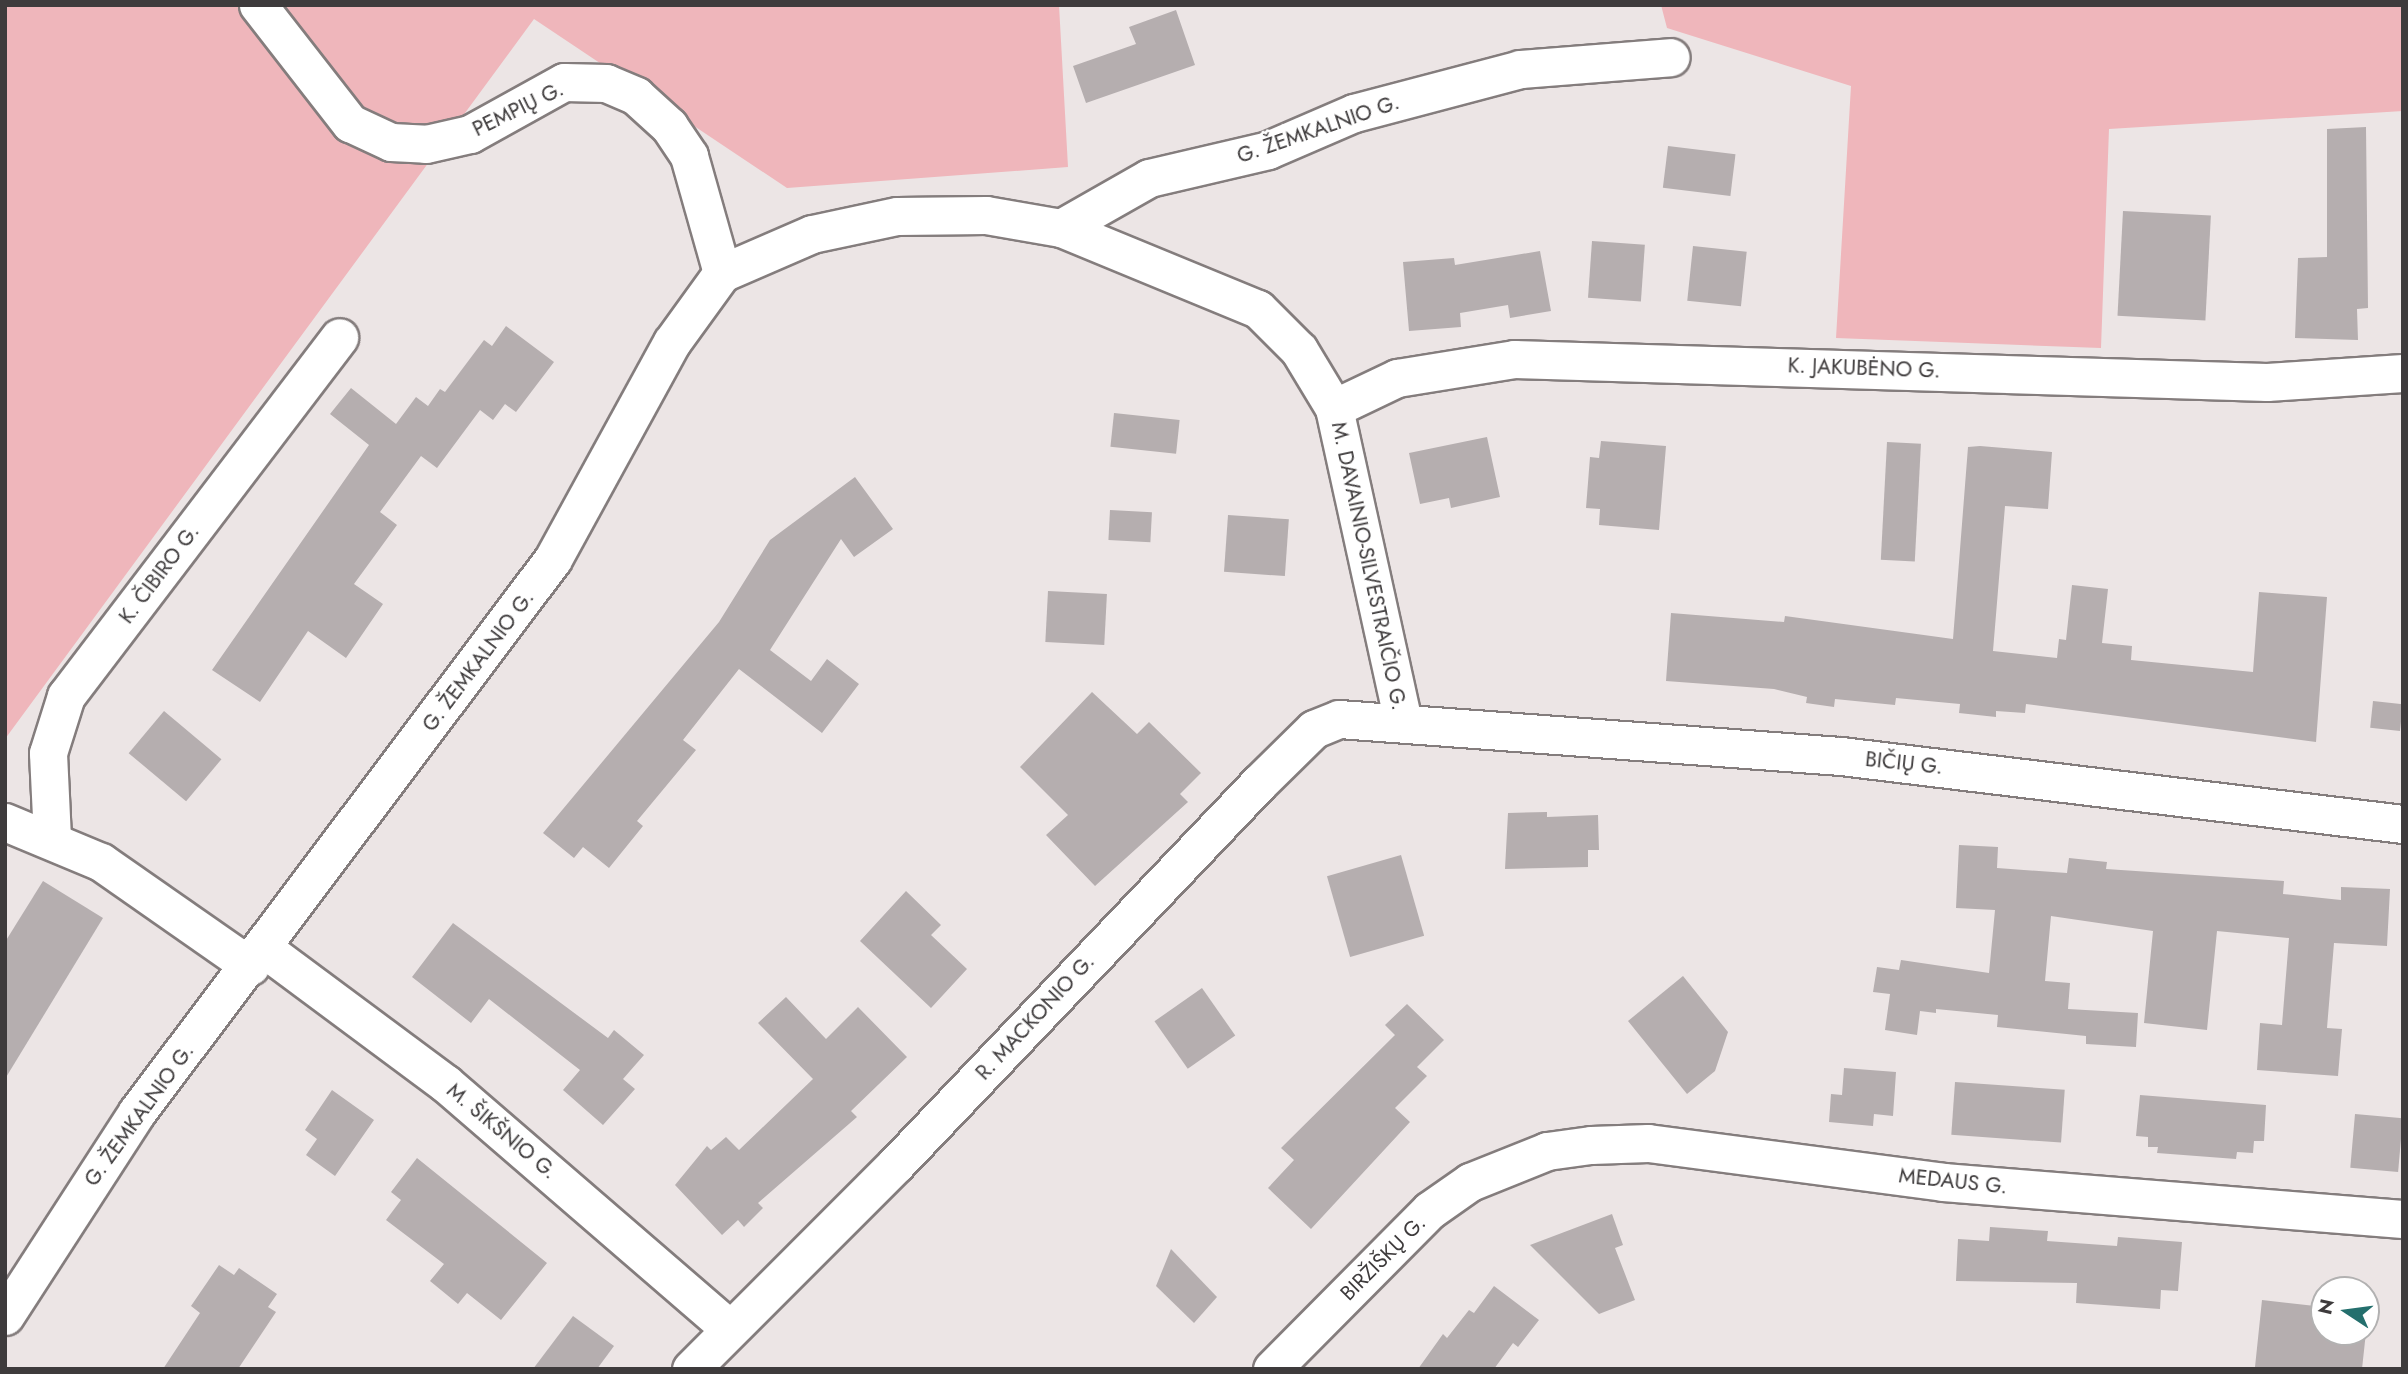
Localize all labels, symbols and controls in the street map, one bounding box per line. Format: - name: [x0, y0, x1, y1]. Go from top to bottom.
- street label: PEMPIŲ G.: [468, 76, 568, 142]
- street label: G. ŽEMKALNIO G.: [1234, 89, 1402, 169]
- street label: K. JAKUBĖNO G.: [1787, 353, 1941, 383]
- street label: M. DAVAINIO-SILVESTRAIČIO G.: [1326, 420, 1412, 712]
- street label: K. ČIBIRO G.: [114, 520, 204, 628]
- street label: G. ŽEMKALNIO G.: [417, 586, 539, 736]
- street label: BIČIŲ G.: [1864, 746, 1944, 780]
- street label: R. MACKONIO G.: [970, 949, 1100, 1085]
- street label: G. ŽEMKALNIO G.: [79, 1039, 199, 1191]
- street label: M. ŠIKŠNIO G.: [442, 1078, 562, 1184]
- street label: MEDAUS G.: [1897, 1163, 2009, 1199]
- street label: BIRŽIŠKŲ G.: [1335, 1210, 1431, 1306]
- north arrow: [2310, 1276, 2380, 1346]
- text: N: [2311, 1296, 2341, 1317]

